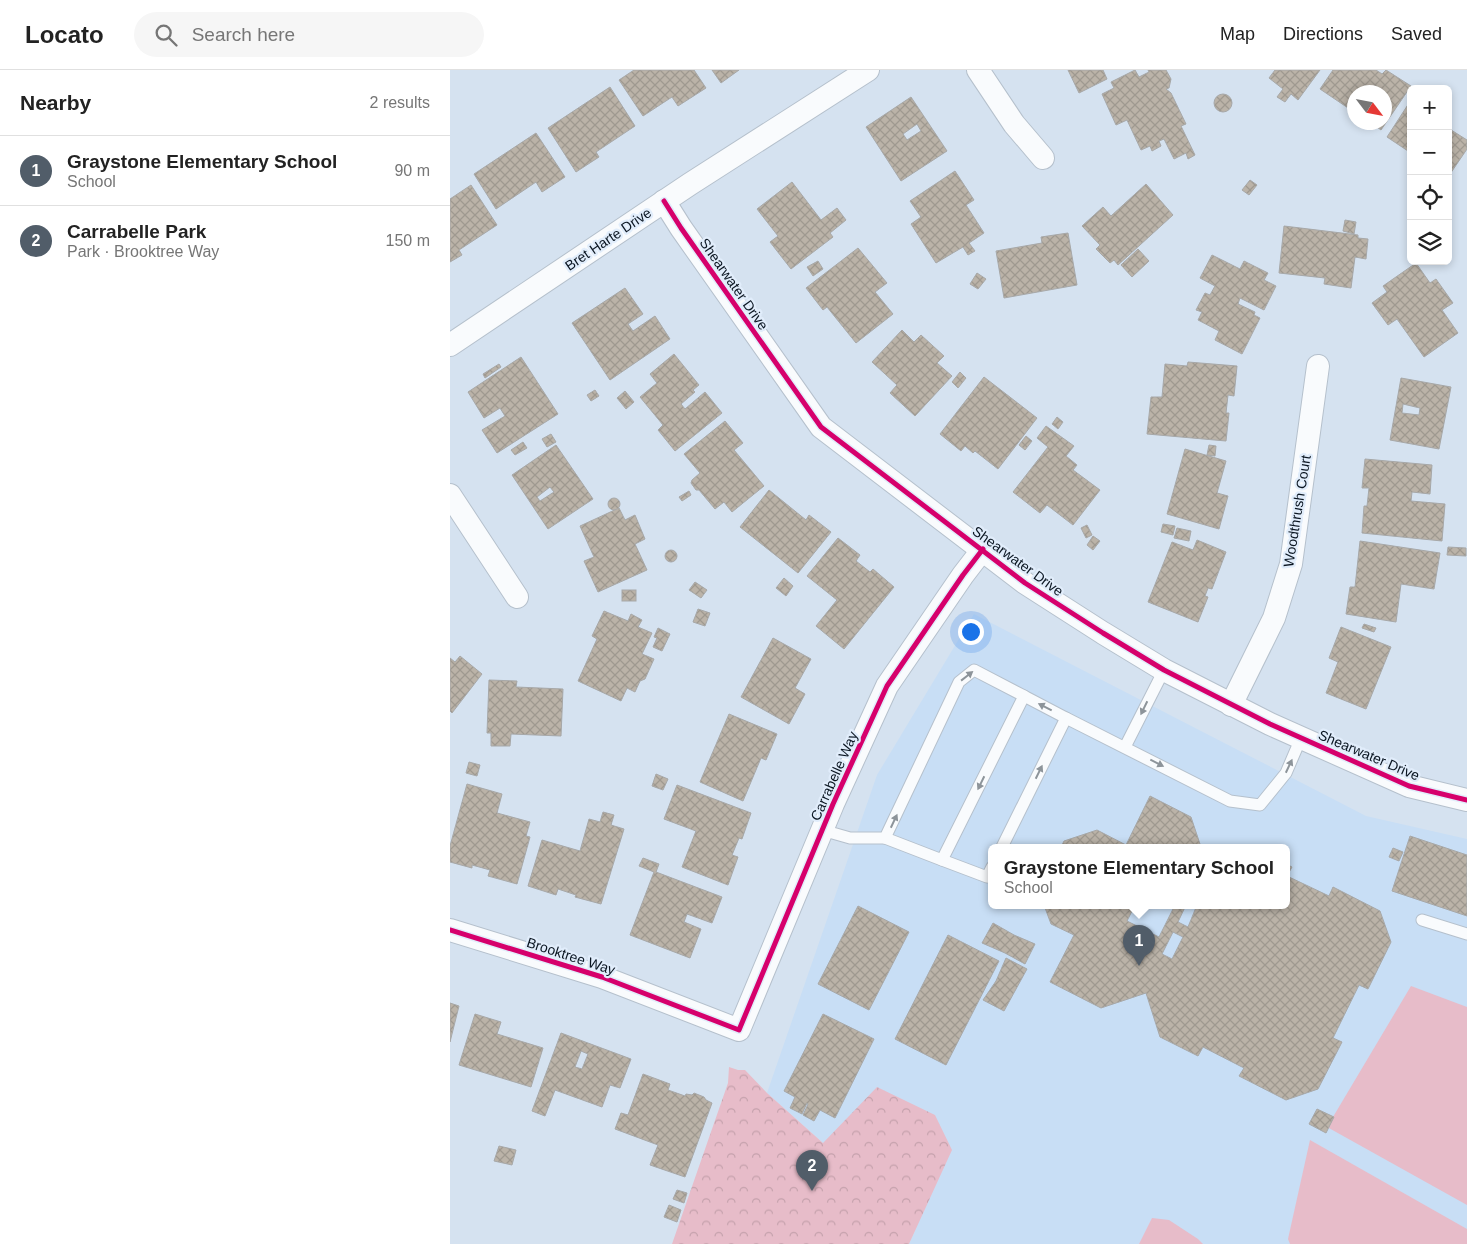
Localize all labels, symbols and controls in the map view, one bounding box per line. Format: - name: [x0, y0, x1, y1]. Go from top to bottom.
- search box: [134, 12, 484, 57]
- text: Locato: [25, 21, 104, 48]
- icon: search: [152, 21, 180, 49]
- text: Search here: [192, 24, 295, 45]
- text: Map: [1220, 24, 1255, 44]
- text: Directions: [1283, 24, 1363, 44]
- text: Saved: [1391, 24, 1442, 44]
- north arrow: [1347, 85, 1392, 130]
- map controls: [1407, 85, 1452, 265]
- button: +: [1407, 85, 1452, 130]
- text: Nearby: [20, 91, 91, 114]
- text: 2 results: [370, 94, 430, 111]
- button: −: [1407, 130, 1452, 175]
- text: Graystone Elementary School: [67, 151, 337, 172]
- text: 1: [32, 162, 40, 179]
- text: 90 m: [394, 162, 430, 179]
- text: School: [67, 173, 116, 190]
- button: locate: [1407, 175, 1452, 220]
- street label: Bret Harte Drive: [562, 204, 654, 274]
- button: layers: [1407, 220, 1452, 265]
- text: Carrabelle Park: [67, 221, 206, 242]
- text: 2: [32, 232, 40, 249]
- text: 150 m: [386, 232, 430, 249]
- street label: Shearwater Drive: [696, 235, 772, 333]
- text: Park · Brooktree Way: [67, 243, 219, 260]
- street label: Woodthrush Court: [1280, 454, 1314, 568]
- street label: Shearwater Drive: [970, 523, 1067, 599]
- your location: [958, 619, 984, 645]
- one-way arrow: [960, 671, 973, 682]
- one-way arrow: [1139, 701, 1147, 715]
- one-way arrow: [1038, 703, 1052, 711]
- street label: Shearwater Drive: [1316, 727, 1422, 784]
- street label: Carrabelle Way: [807, 729, 861, 823]
- one-way arrow: [1285, 758, 1294, 773]
- one-way arrow: [1149, 759, 1164, 767]
- one-way arrow: [1035, 765, 1043, 779]
- one-way arrow: [976, 776, 984, 790]
- one-way arrow: [889, 813, 898, 828]
- popup: [988, 844, 1290, 909]
- text: Graystone Elementary School: [1004, 857, 1274, 878]
- text: School: [1004, 879, 1053, 896]
- pin: 1: [1123, 925, 1155, 966]
- street label: Brooktree Way: [525, 934, 617, 978]
- pin: 2: [796, 1150, 828, 1191]

